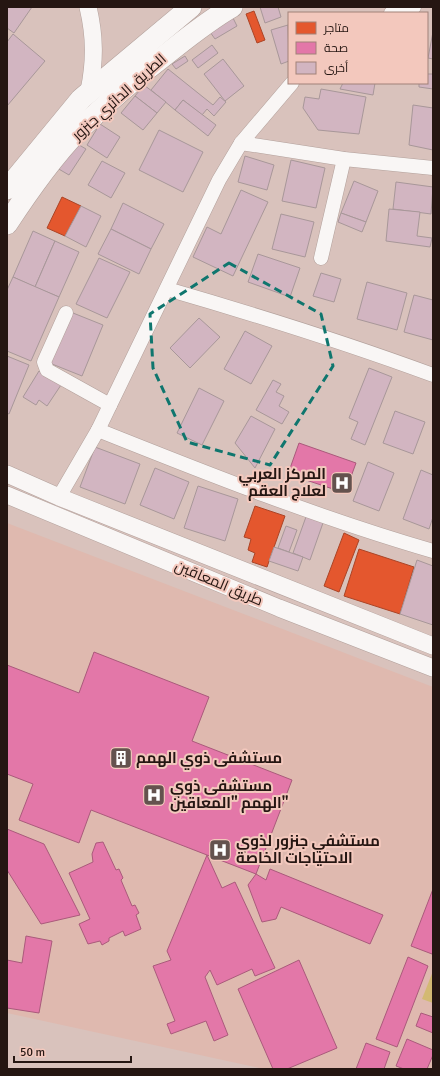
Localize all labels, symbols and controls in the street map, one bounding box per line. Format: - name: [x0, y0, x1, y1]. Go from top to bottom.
- legend: [288, 12, 428, 84]
- text: متاجر: [323, 21, 349, 36]
- text: صحة: [324, 41, 348, 56]
- street label: الطريق الدائري جنزور: [67, 50, 172, 147]
- text: أخرى: [324, 60, 348, 76]
- place label: المركز العربي لعلاج العقم: [238, 465, 326, 501]
- hospital icon: المركز العربي لعلاج العقم: [329, 470, 355, 496]
- street label: طريق المعاقين: [172, 556, 266, 611]
- building icon: مستشفى ذوي الهمم: [108, 745, 134, 771]
- place label: مستشفى ذوي الهمم: [136, 749, 282, 770]
- place label: مستشفى ذوي الهمم "المعاقين": [170, 777, 289, 813]
- hospital icon: مستشفى ذوي الهمم "المعاقين": [141, 782, 167, 808]
- place label: مستشفي جنزور لذوي الاحتياجات الخاصة: [236, 832, 380, 867]
- hospital icon: مستشفي جنزور لذوي الاحتياجات الخاصة: [207, 837, 233, 863]
- scale bar: [14, 1038, 131, 1064]
- text: 50 m: [20, 1045, 45, 1060]

